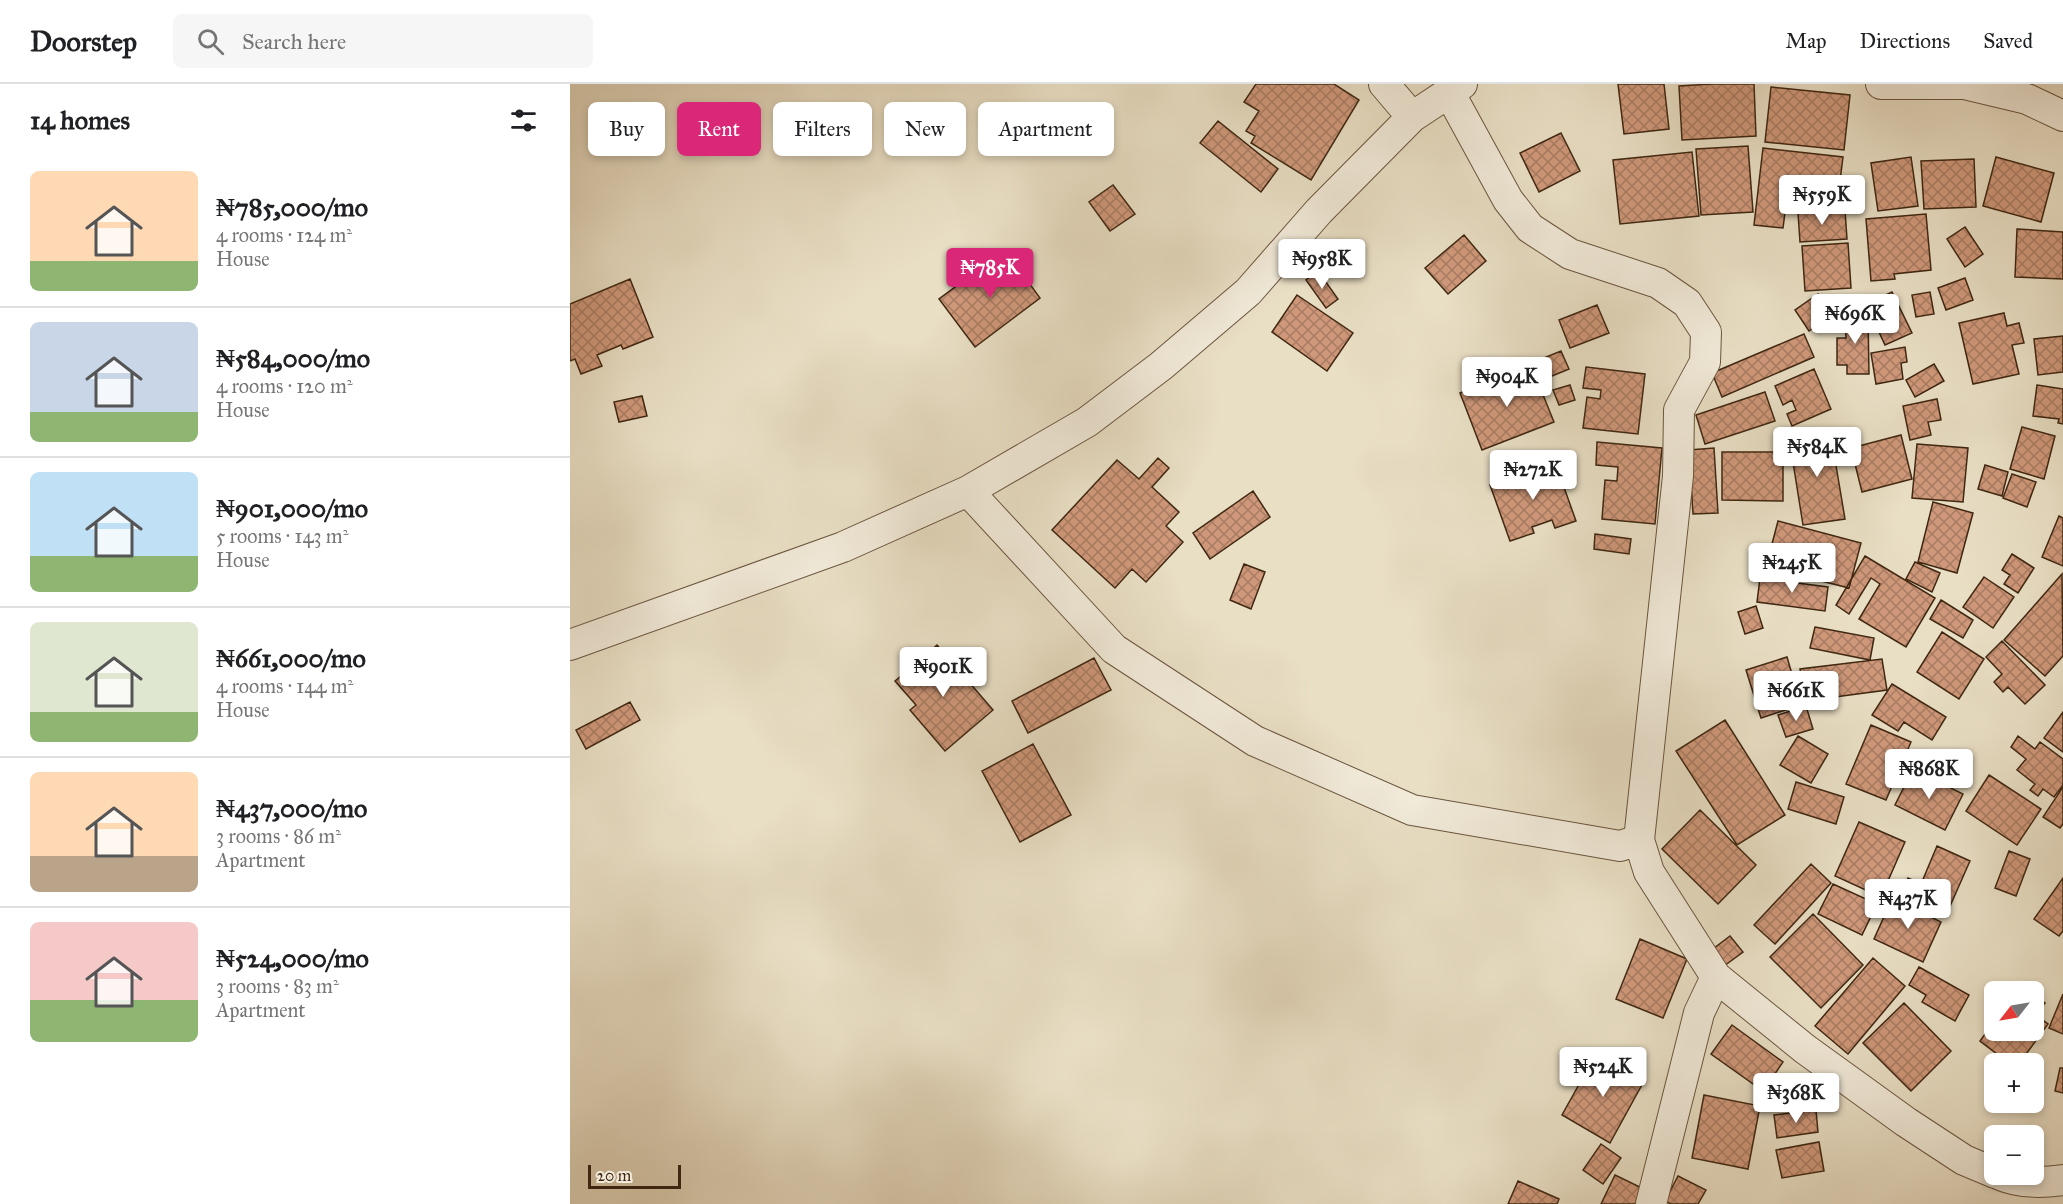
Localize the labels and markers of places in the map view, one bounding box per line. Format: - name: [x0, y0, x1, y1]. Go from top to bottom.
- pin: ₦559K: [1780, 175, 1864, 226]
- pin: ₦958K: [1280, 239, 1364, 290]
- pin: ₦785K: [948, 248, 1032, 299]
- pin: ₦696K: [1813, 294, 1897, 345]
- pin: ₦904K: [1465, 357, 1549, 408]
- pin: ₦584K: [1775, 427, 1859, 478]
- pin: ₦272K: [1491, 450, 1575, 501]
- pin: ₦245K: [1750, 543, 1834, 594]
- pin: ₦901K: [901, 647, 985, 698]
- pin: ₦661K: [1754, 671, 1838, 722]
- pin: ₦868K: [1887, 749, 1971, 800]
- pin: ₦437K: [1866, 879, 1950, 930]
- pin: ₦524K: [1561, 1047, 1645, 1098]
- pin: ₦368K: [1754, 1073, 1838, 1124]

